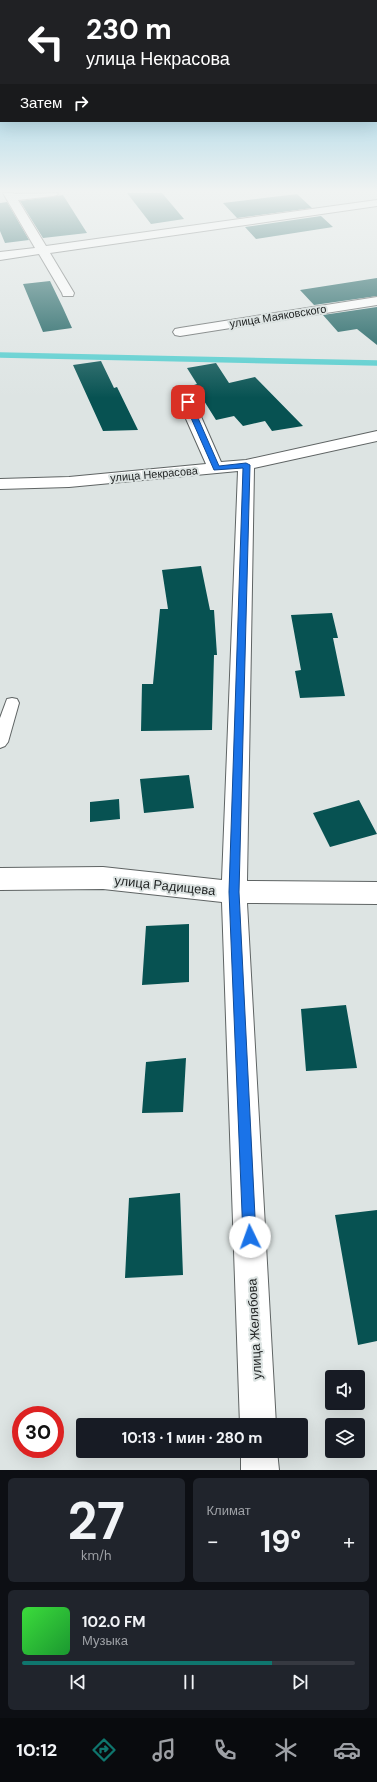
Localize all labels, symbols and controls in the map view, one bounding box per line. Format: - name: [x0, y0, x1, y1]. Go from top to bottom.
- text: 230 m: [86, 11, 172, 48]
- icon: left: [20, 16, 72, 68]
- text: улица Некрасова: [86, 47, 230, 71]
- icon: right: [70, 92, 92, 114]
- text: Затем: [20, 93, 62, 113]
- street label: улица Маяковского: [229, 301, 327, 331]
- pin: [171, 385, 205, 419]
- icon: arrive: [177, 391, 199, 413]
- street label: улица Некрасова: [110, 463, 199, 485]
- street label: улица Радищева: [114, 872, 217, 899]
- position arrow: [229, 1216, 271, 1258]
- street label: улица Желябова: [243, 1277, 266, 1380]
- map controls: [325, 1370, 365, 1458]
- button: sound: [325, 1370, 365, 1410]
- speed limit sign: 30: [12, 1406, 64, 1458]
- button: layers: [325, 1418, 365, 1458]
- text: 10:13 · 1 мин · 280 m: [122, 1428, 262, 1448]
- text: 27: [67, 1487, 125, 1555]
- text: Климат: [207, 1502, 251, 1519]
- text: 19°: [260, 1522, 301, 1561]
- text: −: [207, 1527, 219, 1556]
- text: +: [343, 1527, 355, 1556]
- text: km/h: [81, 1547, 112, 1564]
- text: 102.0 FM: [82, 1612, 146, 1632]
- text: Музыка: [82, 1632, 128, 1649]
- icon: previous: [67, 1671, 89, 1693]
- icon: pause: [178, 1671, 200, 1693]
- icon: next: [289, 1671, 311, 1693]
- icon: directions: [90, 1736, 118, 1764]
- icon: music: [150, 1736, 178, 1764]
- icon: phone: [211, 1736, 239, 1764]
- icon: climate: [272, 1736, 300, 1764]
- icon: car: [333, 1736, 361, 1764]
- text: 10:12: [16, 1738, 57, 1762]

